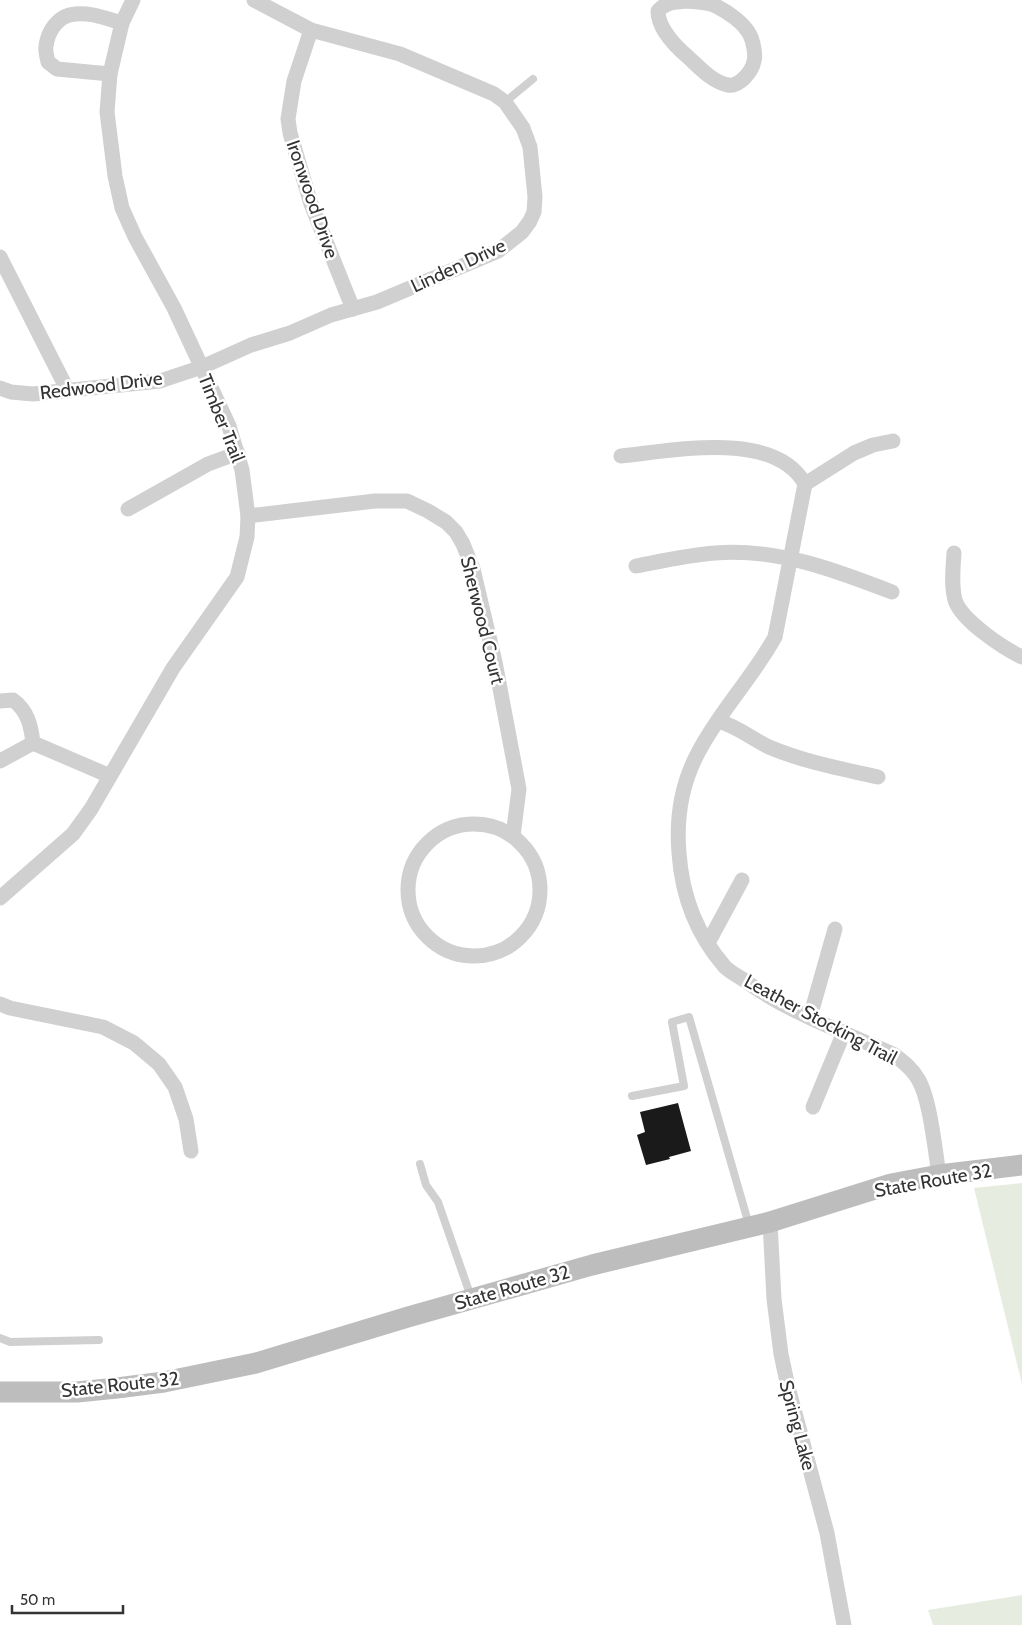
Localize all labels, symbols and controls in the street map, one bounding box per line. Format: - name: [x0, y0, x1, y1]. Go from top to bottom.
- street label: Ironwood Drive: [282, 137, 344, 261]
- street label: Linden Drive: [407, 233, 510, 297]
- street label: Redwood Drive: [38, 367, 164, 404]
- street label: Timber Trail: [193, 371, 250, 466]
- street label: Sherwood Court: [456, 554, 510, 687]
- street label: Leather Stocking Trail: [740, 969, 902, 1070]
- street label: State Route 32: [873, 1159, 993, 1202]
- street label: State Route 32: [452, 1260, 572, 1315]
- street label: State Route 32: [60, 1367, 180, 1402]
- street label: Spring Lake: [774, 1378, 821, 1473]
- scale bar: [12, 1582, 124, 1614]
- text: 50 m: [20, 1591, 55, 1609]

